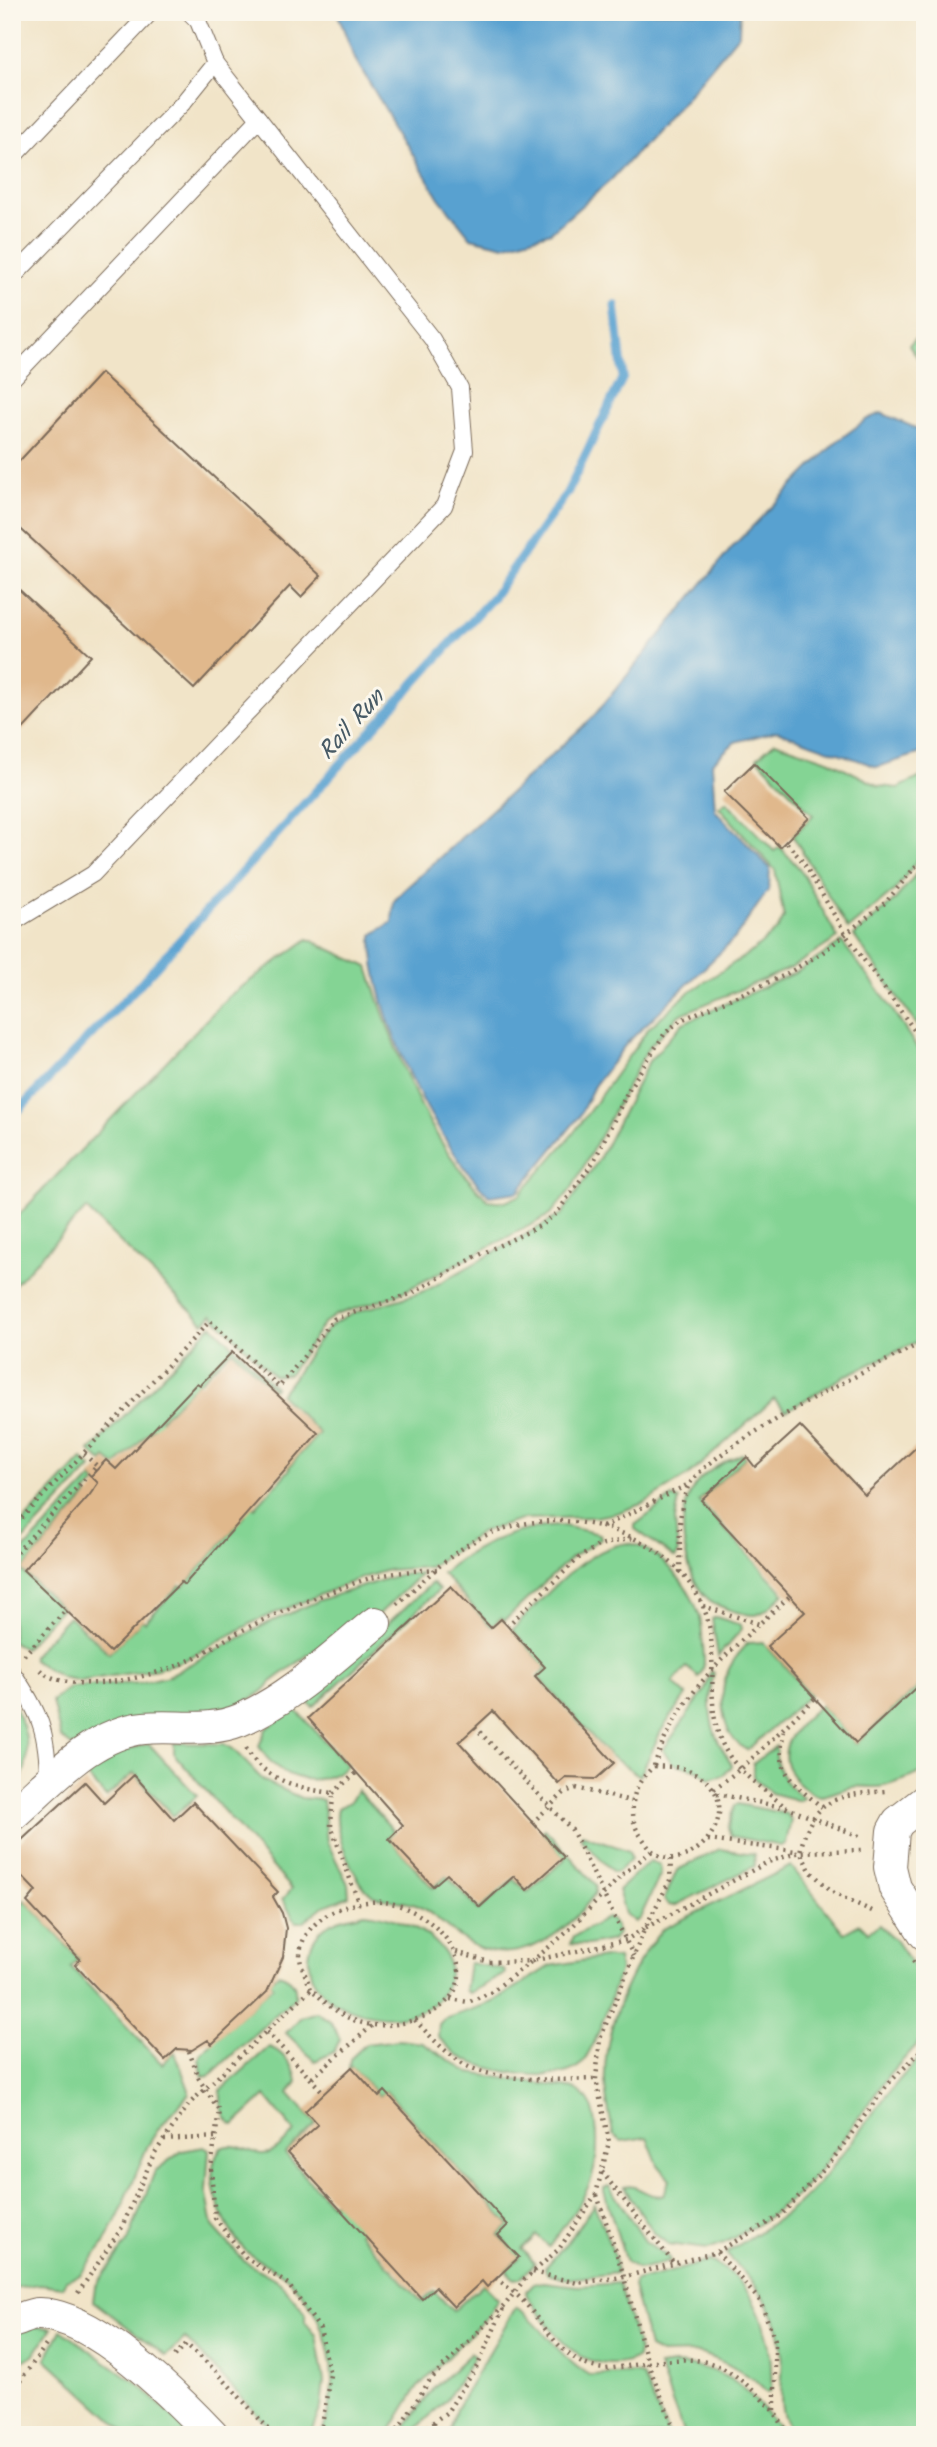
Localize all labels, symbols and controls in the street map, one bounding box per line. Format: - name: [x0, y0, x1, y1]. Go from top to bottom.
- water label: Rail Run: [309, 679, 396, 770]

